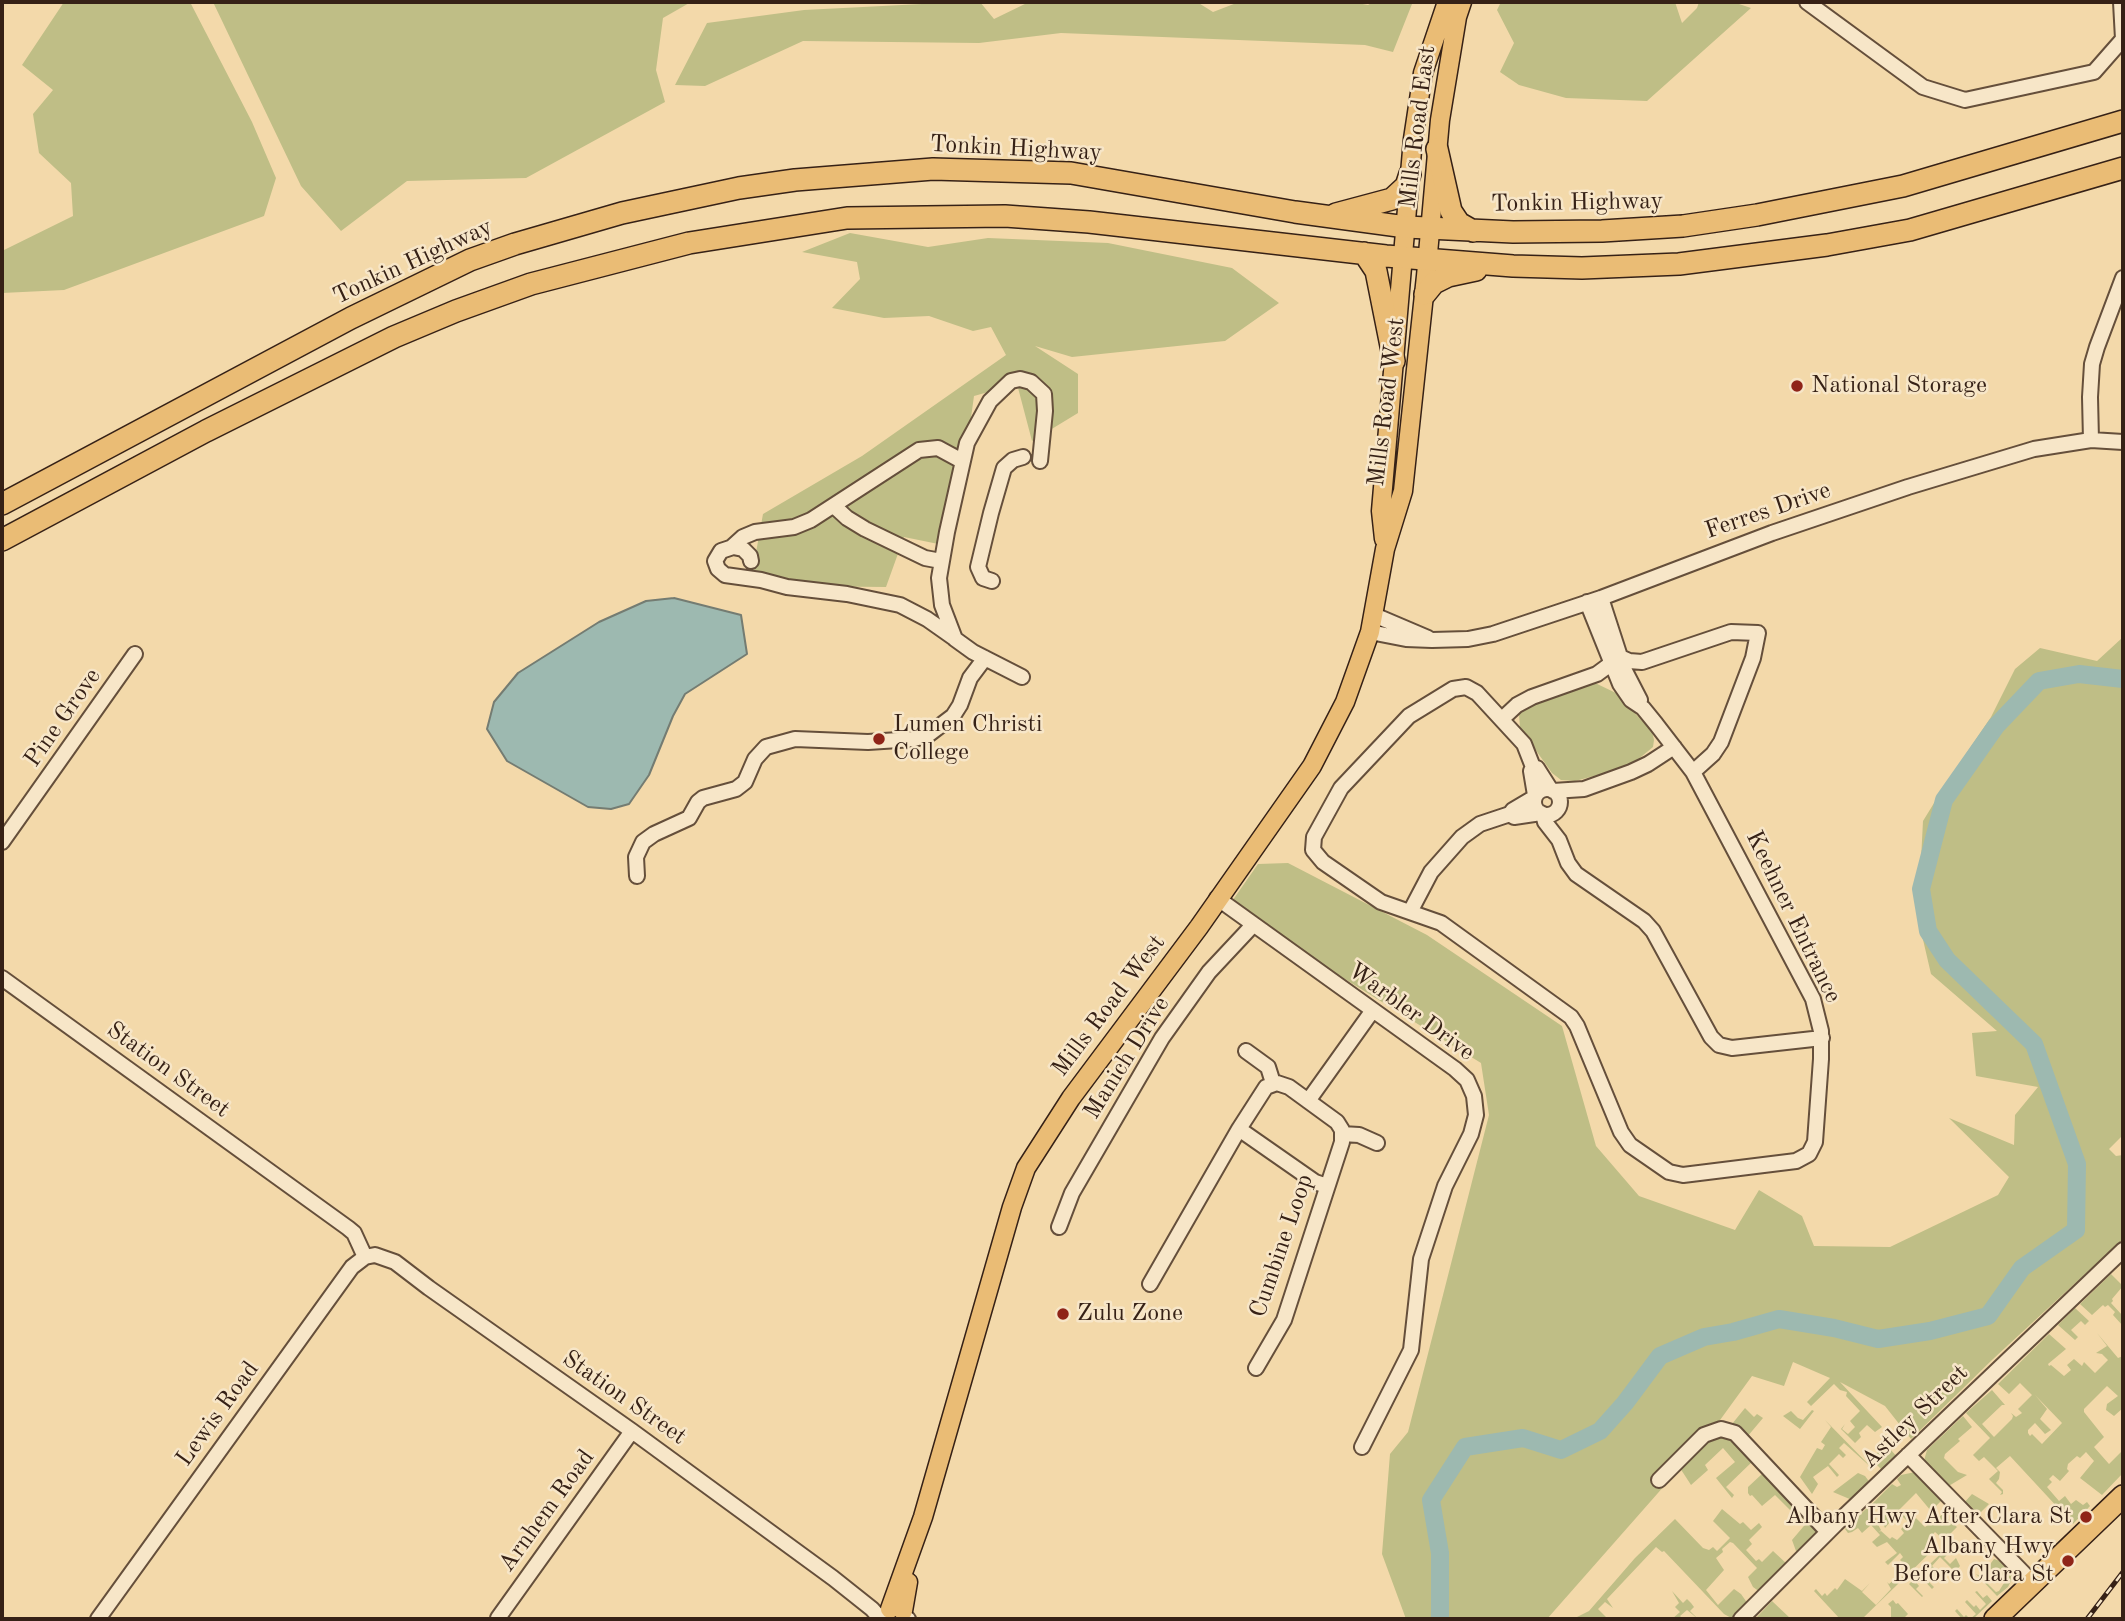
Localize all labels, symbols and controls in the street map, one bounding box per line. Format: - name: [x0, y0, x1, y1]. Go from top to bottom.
- street label: Mills Road East: [1394, 44, 1442, 210]
- street label: Tonkin Highway: [929, 130, 1103, 168]
- street label: Tonkin Highway: [1491, 187, 1663, 219]
- street label: Tonkin Highway: [329, 213, 497, 311]
- street label: Mills Road West: [1362, 316, 1412, 488]
- place label: National Storage: [1811, 372, 1987, 400]
- marker: National Storage: [1789, 378, 1805, 394]
- street label: Ferres Drive: [1701, 476, 1835, 546]
- street label: Pine Grove: [18, 663, 108, 773]
- place label: Lumen Christi College: [893, 711, 1042, 767]
- marker: Lumen Christi College: [871, 731, 887, 747]
- street label: Keehner Entrance: [1739, 826, 1847, 1008]
- street label: Mills Road West: [1046, 929, 1172, 1083]
- street label: Warbler Drive: [1342, 956, 1480, 1068]
- street label: Manich Drive: [1078, 991, 1176, 1125]
- street label: Station Street: [101, 1016, 235, 1124]
- street label: Cumbine Loop: [1244, 1171, 1320, 1321]
- place label: Zulu Zone: [1077, 1300, 1183, 1328]
- marker: Zulu Zone: [1055, 1306, 1071, 1322]
- street label: Station Street: [556, 1345, 692, 1451]
- street label: Lewis Road: [170, 1356, 266, 1472]
- street label: Astley Street: [1855, 1359, 1975, 1475]
- street label: Arnhem Road: [493, 1444, 601, 1578]
- place label: Albany Hwy After Clara St: [1785, 1503, 2072, 1531]
- marker: Albany Hwy After Clara St: [2078, 1509, 2094, 1525]
- place label: Albany Hwy Before Clara St: [1893, 1533, 2054, 1589]
- marker: Albany Hwy Before Clara St: [2060, 1553, 2076, 1569]

